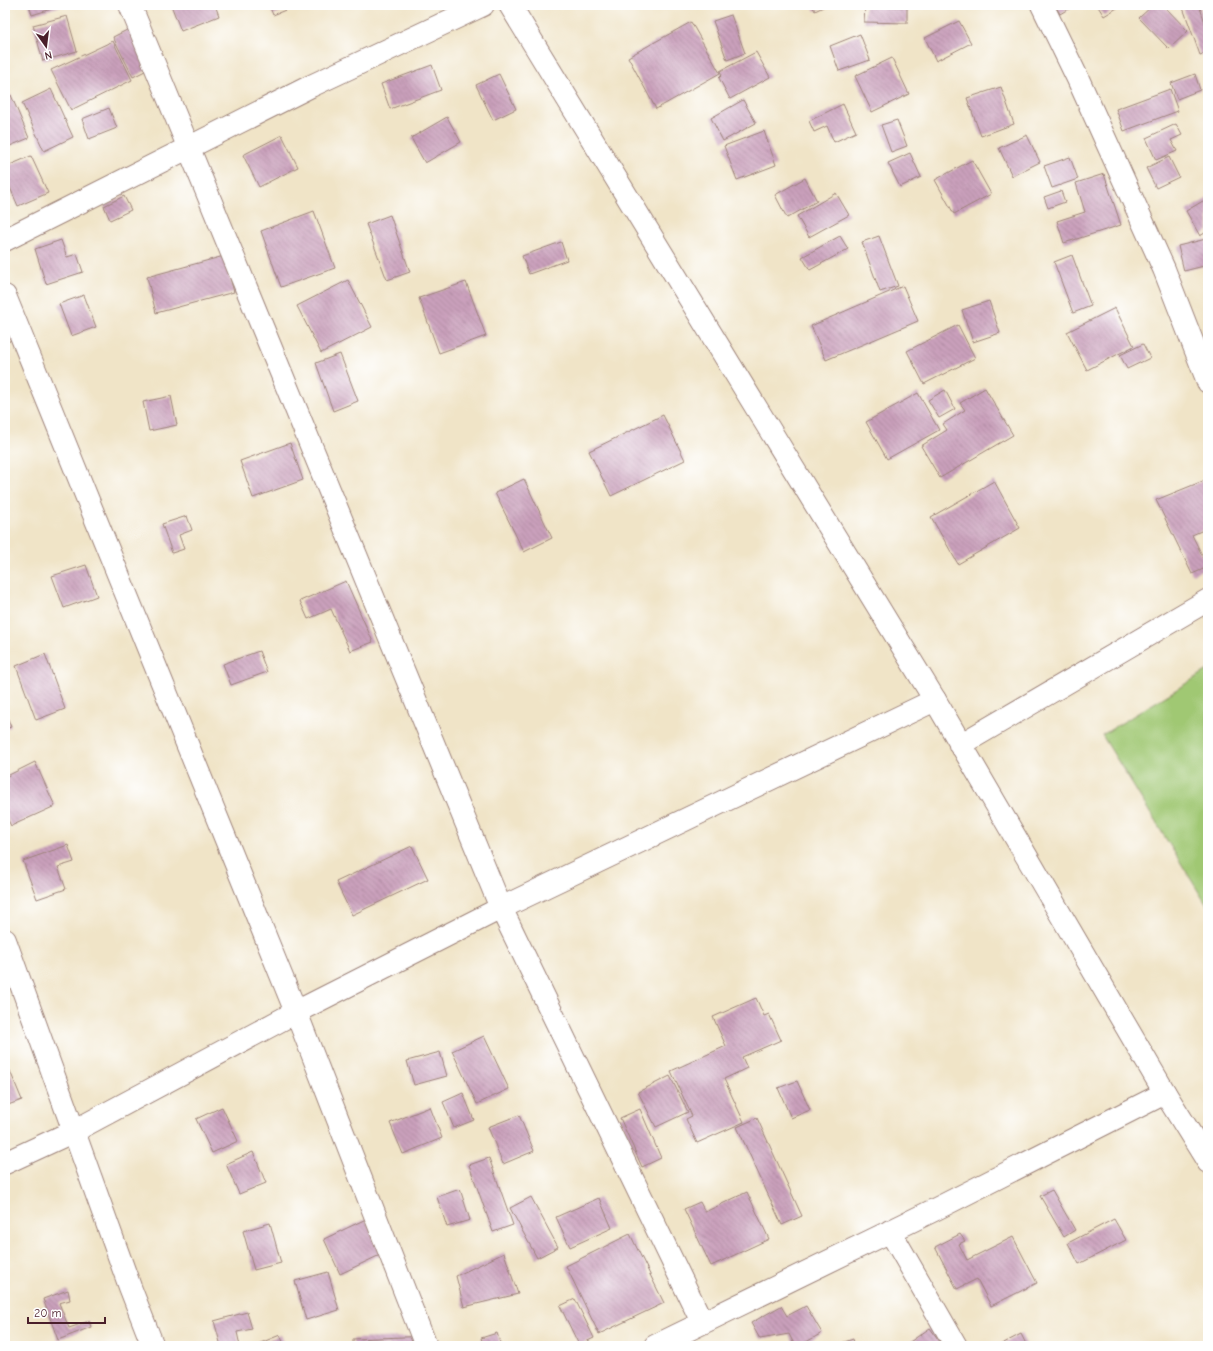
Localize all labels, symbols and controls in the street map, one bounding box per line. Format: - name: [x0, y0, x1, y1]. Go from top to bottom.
- north arrow: [26, 26, 66, 66]
- text: N: [43, 48, 53, 62]
- scale bar: [28, 1299, 105, 1325]
- text: 20 m: [34, 1306, 62, 1320]

